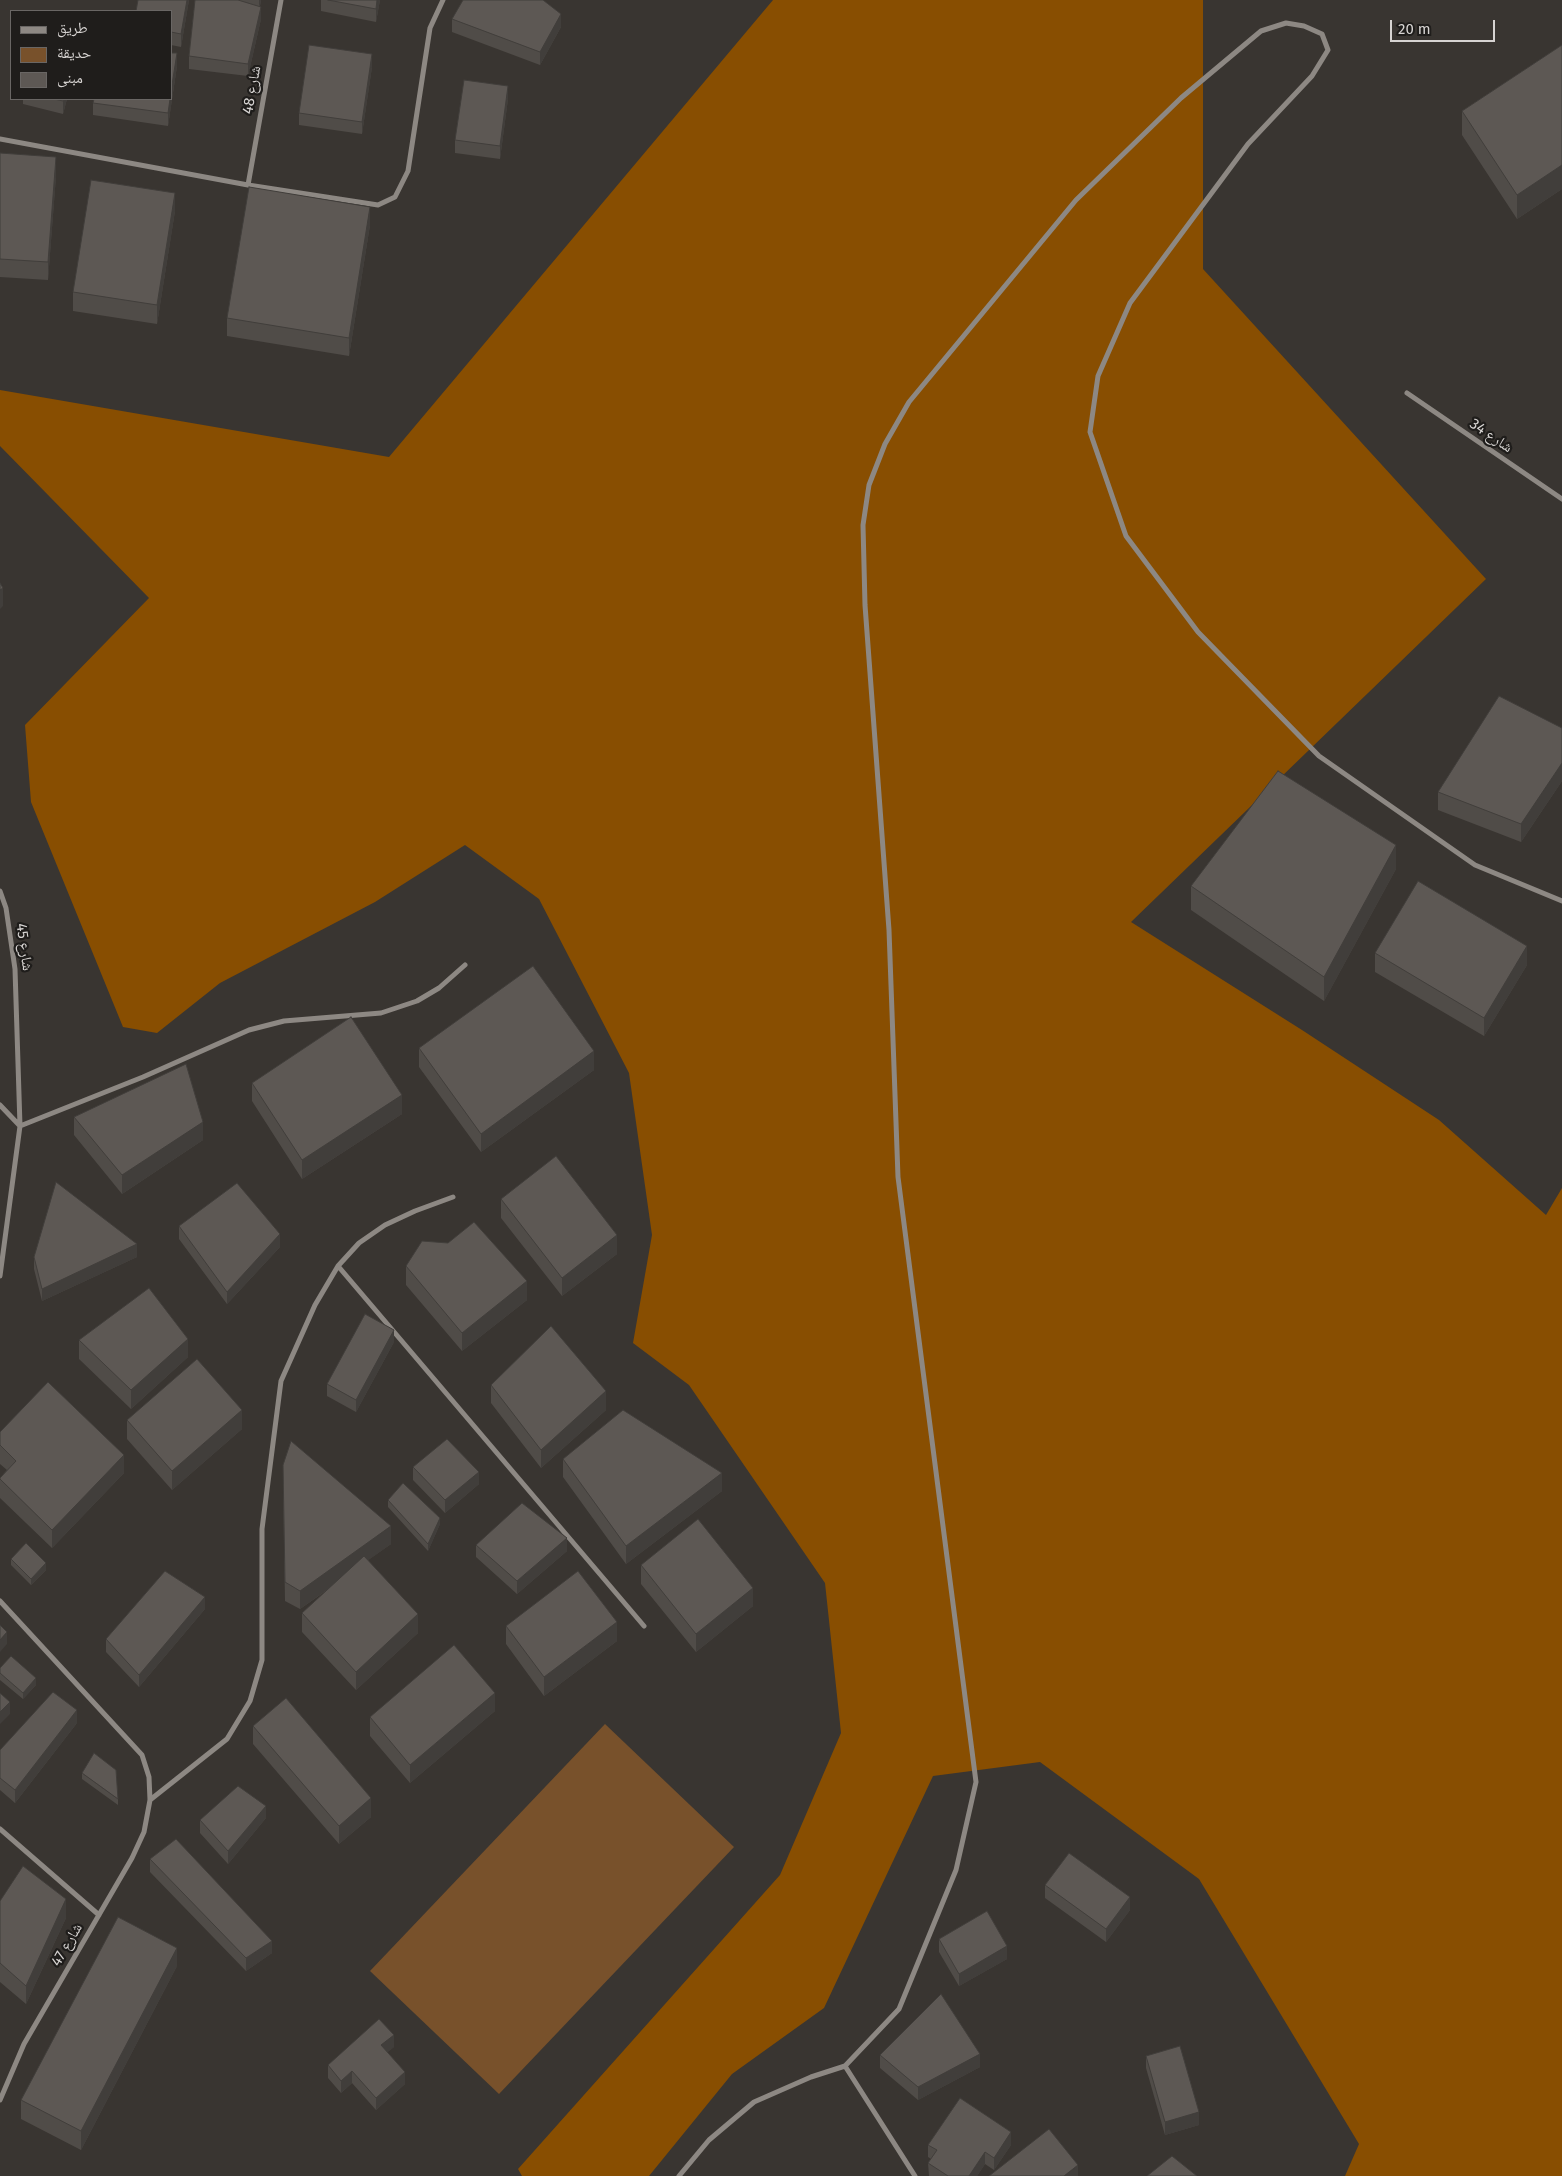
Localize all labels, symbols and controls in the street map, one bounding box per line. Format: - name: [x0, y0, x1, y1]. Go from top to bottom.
- legend: [10, 10, 172, 100]
- scale bar: [1392, 10, 1497, 42]
- text: طريق: [57, 19, 88, 37]
- text: 20 m: [1398, 20, 1431, 38]
- text: حديقة: [57, 44, 91, 62]
- street label: شارع 48: [239, 64, 265, 116]
- text: مبنى: [57, 69, 83, 87]
- street label: شارع 34: [1466, 415, 1516, 457]
- street label: شارع 45: [12, 922, 36, 972]
- street label: شارع 47: [48, 1920, 86, 1970]

